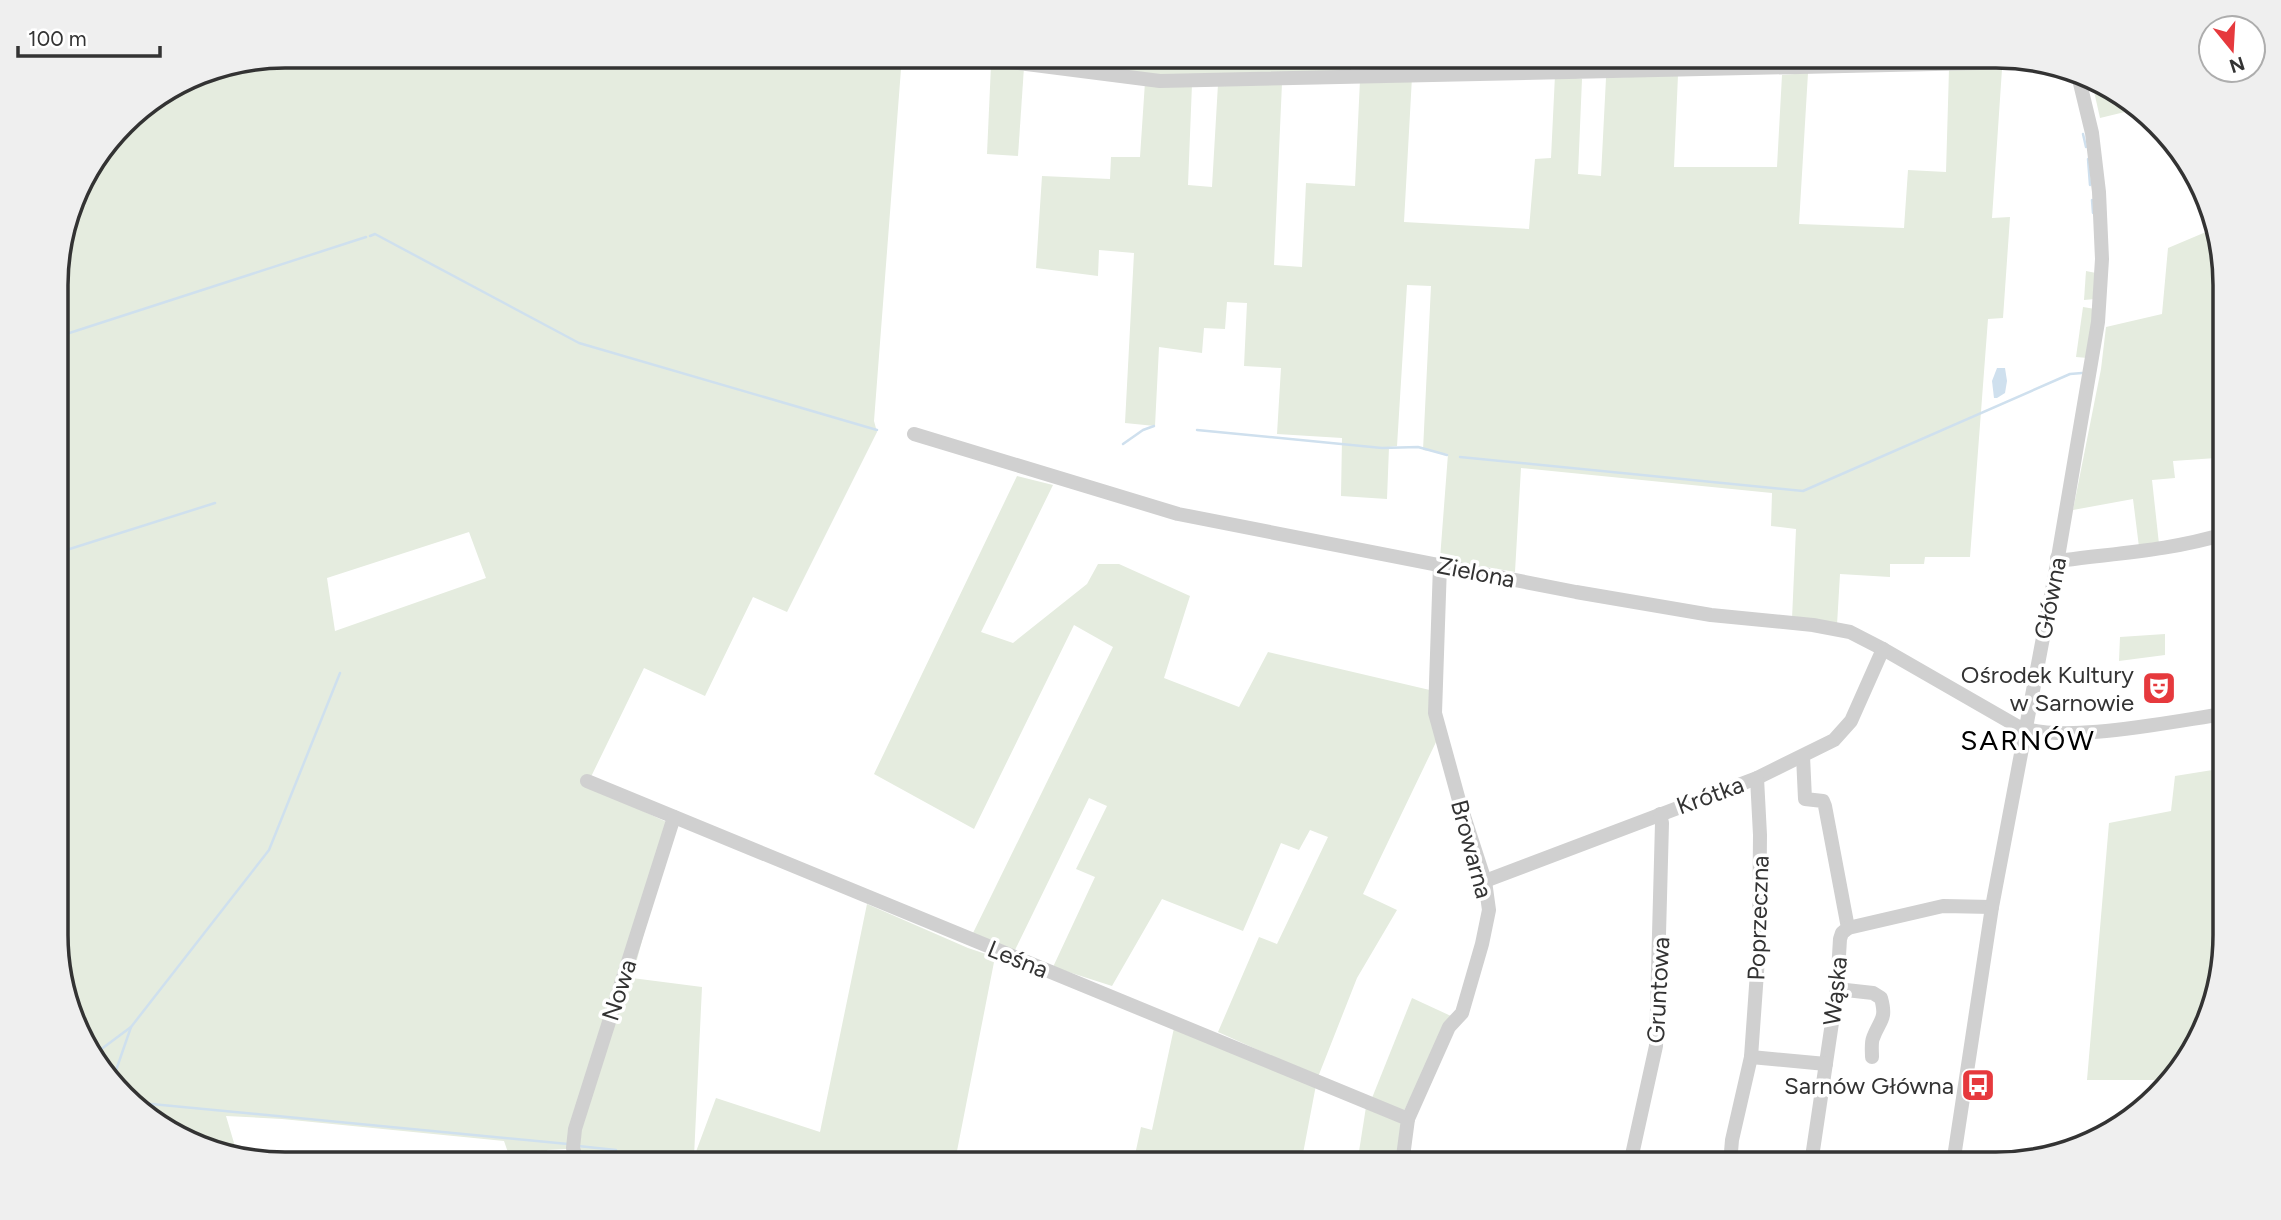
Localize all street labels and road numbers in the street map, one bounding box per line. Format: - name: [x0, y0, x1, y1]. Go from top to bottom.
- street label: Zielona: [1435, 550, 1517, 594]
- street label: Główna: [2028, 554, 2072, 642]
- street label: Krótka: [1672, 770, 1748, 820]
- street label: Browarna: [1445, 797, 1499, 901]
- street label: Poprzeczna: [1741, 855, 1775, 981]
- street label: Leśna: [984, 934, 1052, 984]
- street label: Gruntowa: [1641, 936, 1675, 1044]
- street label: Wąska: [1817, 955, 1853, 1027]
- street label: Nowa: [595, 956, 643, 1024]

